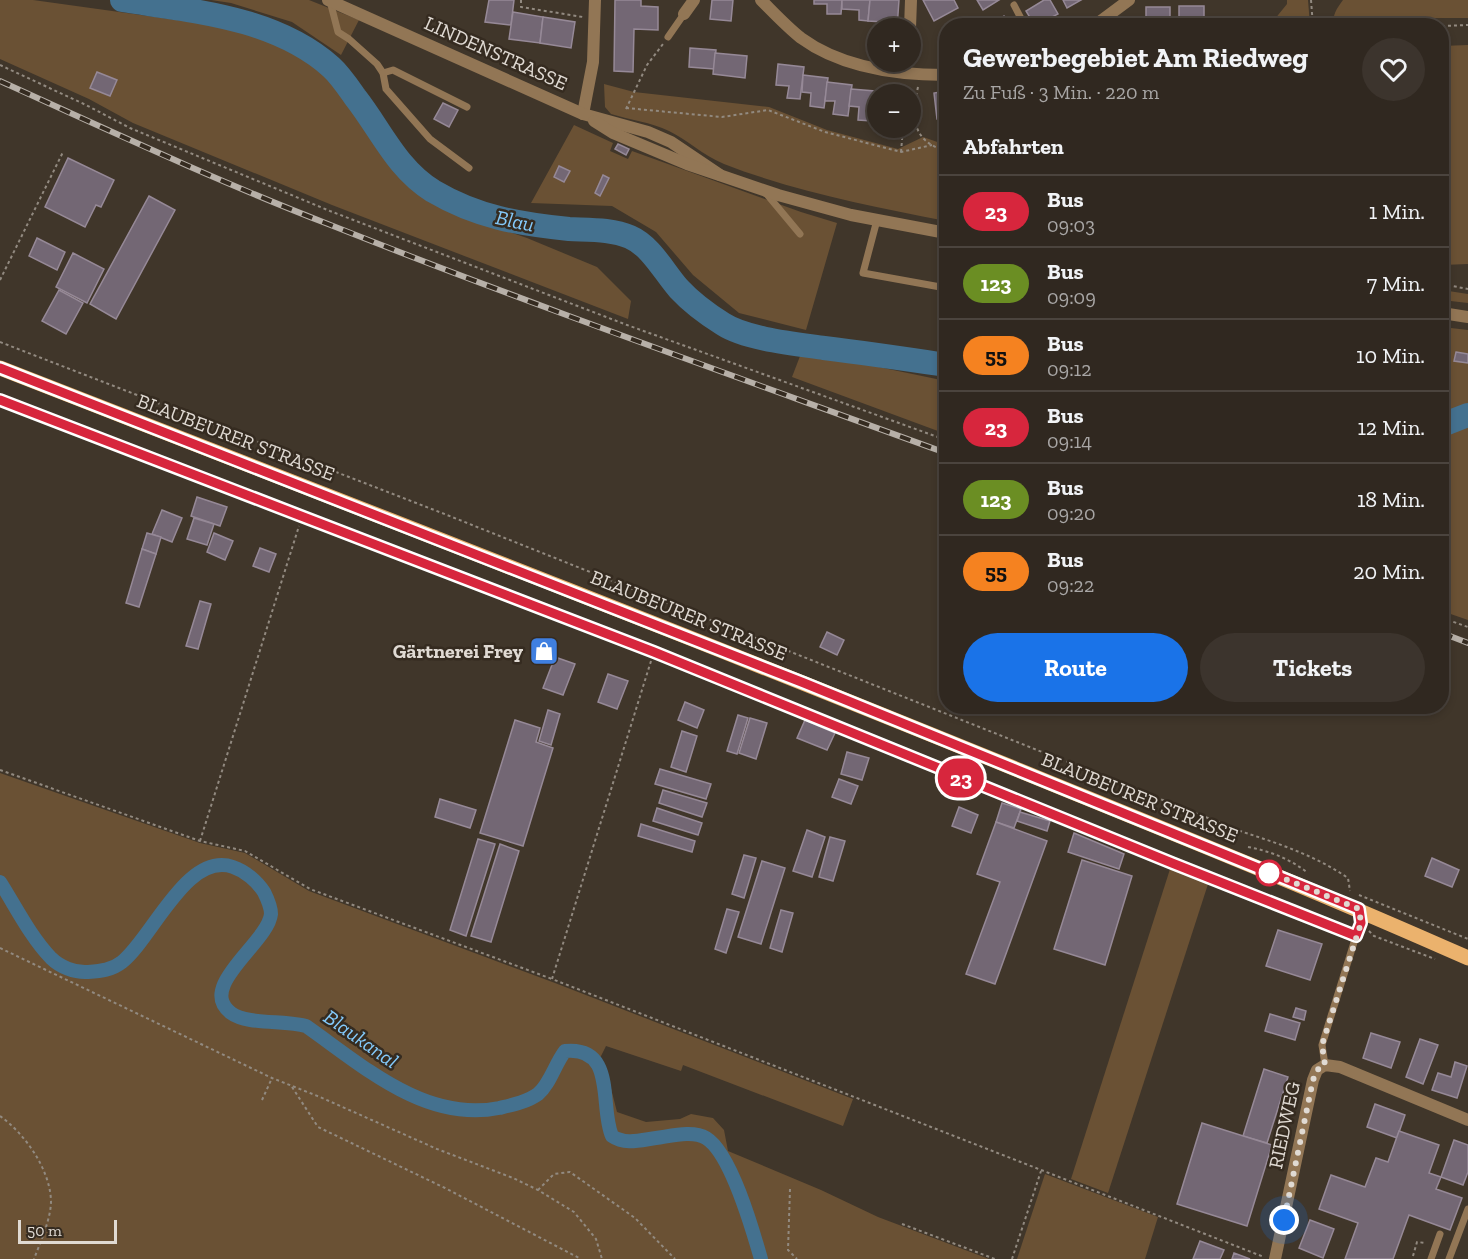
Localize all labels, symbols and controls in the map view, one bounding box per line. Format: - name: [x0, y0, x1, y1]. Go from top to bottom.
- street label: LINDENSTRASSE: [421, 11, 571, 95]
- map controls: [867, 18, 921, 138]
- button: +: [867, 18, 921, 72]
- button: heart: [1362, 38, 1425, 101]
- text: Gewerbegebiet Am Riedweg: [963, 41, 1308, 74]
- text: Zu Fuß · 3 Min. · 220 m: [963, 80, 1159, 104]
- button: −: [867, 84, 921, 138]
- text: Abfahrten: [963, 133, 1064, 160]
- text: Bus: [1047, 186, 1084, 213]
- text: 1 Min.: [1369, 198, 1425, 225]
- text: 23: [985, 199, 1007, 224]
- water label: Blau: [493, 204, 537, 237]
- text: 09:03: [1047, 213, 1095, 237]
- text: Bus: [1047, 258, 1084, 285]
- text: 7 Min.: [1367, 270, 1425, 297]
- text: 123: [981, 271, 1011, 296]
- text: 09:09: [1047, 285, 1096, 309]
- text: Bus: [1047, 330, 1084, 357]
- text: 10 Min.: [1356, 342, 1425, 369]
- text: 55: [985, 343, 1007, 368]
- text: 09:12: [1047, 357, 1092, 381]
- street label: BLAUBEURER STRASSE: [134, 388, 338, 486]
- text: Bus: [1047, 402, 1084, 429]
- text: 12 Min.: [1357, 414, 1425, 441]
- text: 23: [985, 415, 1007, 440]
- text: 09:14: [1047, 429, 1092, 453]
- text: Bus: [1047, 474, 1084, 501]
- text: 18 Min.: [1357, 486, 1425, 513]
- text: 123: [981, 487, 1011, 512]
- text: 09:20: [1047, 501, 1095, 525]
- text: Bus: [1047, 546, 1084, 573]
- text: 20 Min.: [1353, 558, 1425, 585]
- text: 55: [985, 559, 1007, 584]
- street label: BLAUBEURER STRASSE: [587, 565, 791, 665]
- text: 09:22: [1047, 573, 1094, 597]
- button: Route: [963, 633, 1188, 702]
- button: Tickets: [1200, 633, 1425, 702]
- shop icon: Gärtnerei Frey: [528, 635, 560, 667]
- place label: Gärtnerei Frey: [393, 639, 523, 663]
- street label: BLAUBEURER STRASSE: [1038, 747, 1242, 847]
- line badge: 23: [934, 758, 988, 798]
- text: 23: [950, 766, 972, 791]
- unlabelled marker: [1256, 860, 1282, 886]
- water label: Blaukanal: [319, 1004, 403, 1073]
- street label: RIEDWEG: [1263, 1079, 1305, 1171]
- your location: [1269, 1205, 1299, 1235]
- scale bar: [18, 1217, 117, 1244]
- text: 50 m: [27, 1221, 62, 1240]

